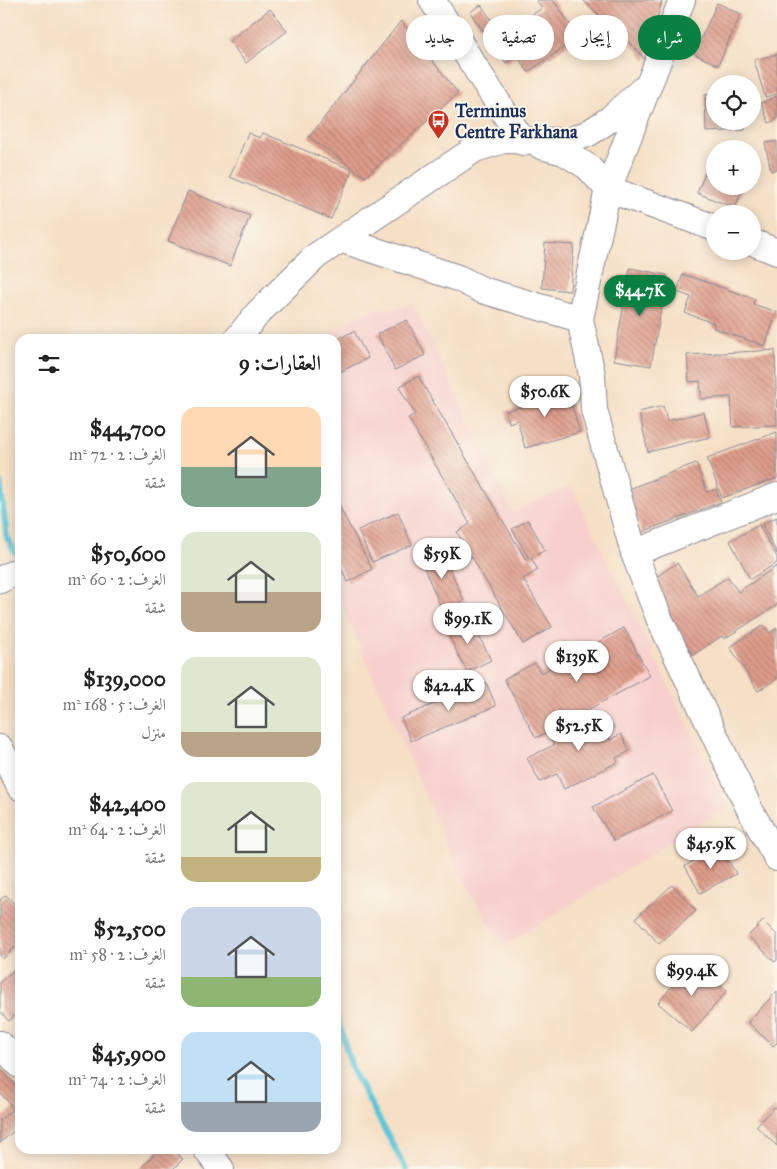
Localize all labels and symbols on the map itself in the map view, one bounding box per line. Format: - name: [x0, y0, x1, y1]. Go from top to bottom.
- place label: Terminus Centre Farkhana: [454, 100, 578, 143]
- bus stop icon: Terminus Centre Farkhana: [427, 109, 451, 140]
- pin: $44.7K: [599, 274, 681, 317]
- pin: $50.6K: [504, 376, 586, 418]
- pin: $59K: [412, 538, 472, 580]
- pin: $99.1K: [427, 602, 509, 645]
- pin: $139K: [542, 640, 612, 683]
- pin: $42.4K: [408, 670, 490, 712]
- pin: $52.5K: [538, 710, 620, 752]
- pin: $45.9K: [670, 828, 752, 870]
- pin: $99.4K: [651, 954, 733, 997]

